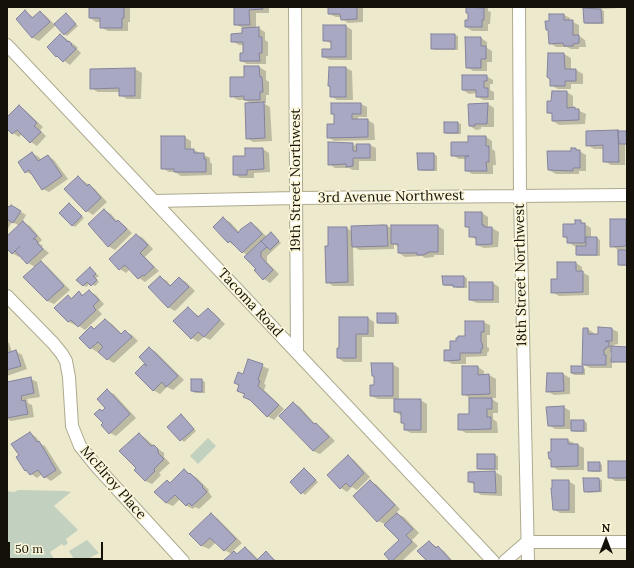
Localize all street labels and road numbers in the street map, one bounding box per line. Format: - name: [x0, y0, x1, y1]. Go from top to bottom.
- street label: 19th Street Northwest: [288, 108, 304, 252]
- street label: 3rd Avenue Northwest: [318, 187, 464, 207]
- street label: 18th Street Northwest: [511, 203, 531, 347]
- street label: Tacoma Road: [214, 265, 286, 341]
- street label: McElroy Place: [76, 443, 150, 523]

